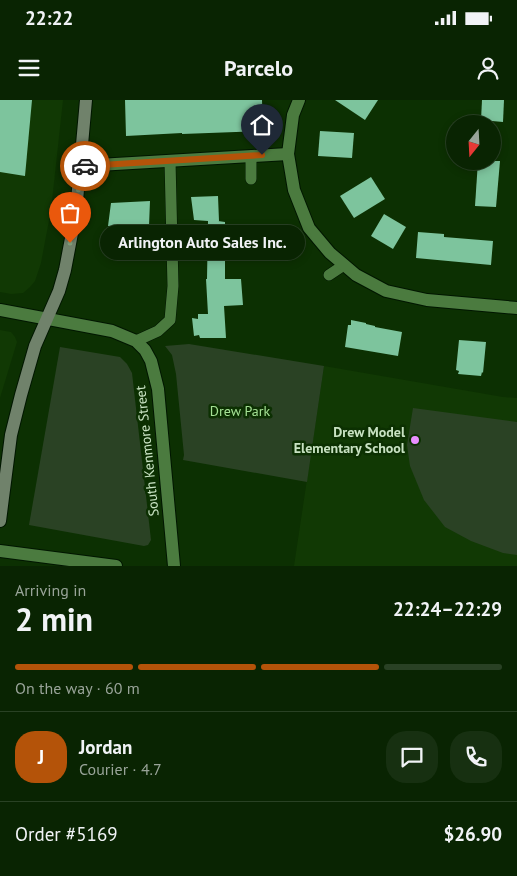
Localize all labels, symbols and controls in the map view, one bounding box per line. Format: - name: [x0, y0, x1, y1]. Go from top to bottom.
- text: 22:22: [25, 6, 73, 30]
- icon: menu: [15, 54, 43, 82]
- text: Parcelo: [224, 54, 293, 82]
- icon: person: [474, 54, 502, 82]
- pin: [241, 104, 283, 155]
- icon: home: [248, 111, 276, 139]
- north arrow: [446, 115, 501, 170]
- map controls: [446, 115, 501, 170]
- courier: [60, 141, 110, 191]
- icon: car: [71, 152, 99, 180]
- pin: [49, 192, 91, 243]
- icon: bag: [56, 199, 84, 227]
- callout: Arlington Auto Sales Inc.: [100, 226, 305, 260]
- text: Arlington Auto Sales Inc.: [118, 232, 287, 252]
- street label: South Kenmore Street: [131, 384, 163, 517]
- park label: Drew Park: [210, 402, 270, 420]
- place label: Drew Model Elementary School: [294, 423, 406, 457]
- marker: Drew Model Elementary School: [409, 434, 421, 446]
- text: Arriving in: [15, 580, 86, 600]
- text: 22:24–22:29: [393, 597, 502, 621]
- text: 2 min: [15, 598, 93, 640]
- text: On the way · 60 m: [15, 678, 140, 698]
- button: chat: [386, 731, 438, 783]
- button: phone: [450, 731, 502, 783]
- text: Jordan: [79, 735, 132, 759]
- text: J: [38, 745, 44, 769]
- text: Courier · 4.7: [79, 759, 162, 779]
- text: Order #5169: [15, 822, 118, 846]
- text: $26.90: [443, 822, 502, 846]

